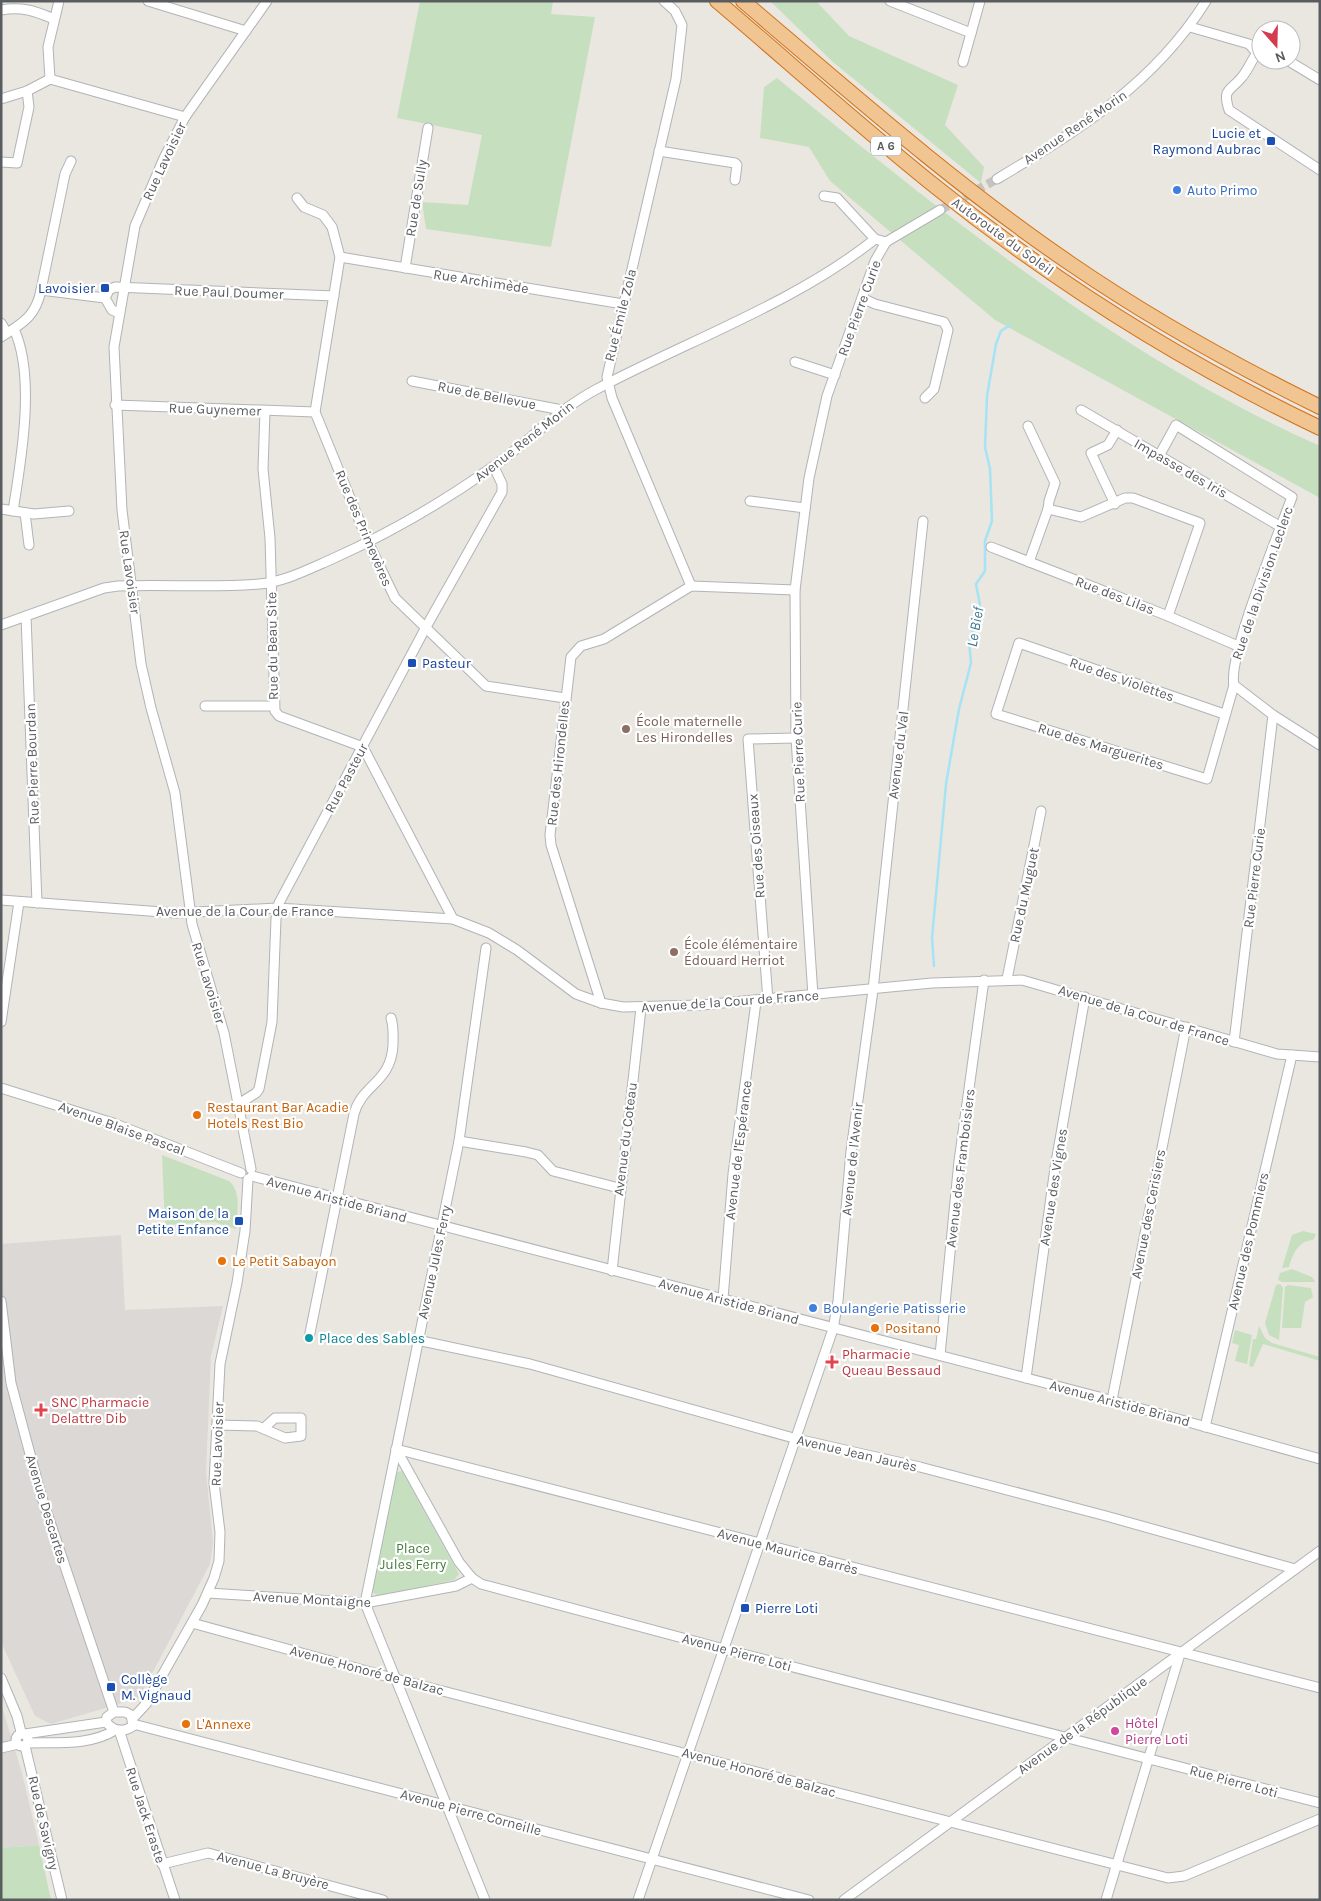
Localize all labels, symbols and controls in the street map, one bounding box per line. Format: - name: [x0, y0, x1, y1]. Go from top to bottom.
- north arrow: [1251, 20, 1301, 70]
- text: N: [1273, 47, 1288, 66]
- street label: Avenue René Morin: [1020, 86, 1130, 168]
- street label: Rue Lavoisier: [139, 119, 190, 203]
- place label: Lucie et Raymond Aubrac: [1153, 125, 1261, 158]
- marker: Lucie et Raymond Aubrac: [1265, 135, 1277, 147]
- road number: A 6: [871, 136, 901, 156]
- street label: Rue de Sully: [402, 158, 431, 238]
- place label: Auto Primo: [1187, 182, 1258, 199]
- marker: Auto Primo: [1171, 184, 1183, 196]
- street label: Autoroute du Soleil: [948, 194, 1057, 279]
- street label: Rue Pierre Curie: [834, 258, 885, 358]
- street label: Rue Archimède: [432, 266, 530, 297]
- street label: Rue Émile Zola: [600, 267, 640, 363]
- place label: Lavoisier: [38, 280, 96, 297]
- marker: Lavoisier: [99, 282, 111, 294]
- street label: Rue Paul Doumer: [174, 282, 285, 303]
- street label: Rue de Bellevue: [436, 378, 538, 413]
- street label: Avenue René Morin: [471, 397, 577, 485]
- street label: Rue Guynemer: [168, 399, 262, 420]
- street label: Impasse des Iris: [1131, 435, 1230, 502]
- street label: Rue des Primevères: [331, 467, 396, 589]
- street label: Rue de la Division Leclerc: [1228, 504, 1297, 662]
- street label: Rue Lavoisier: [115, 529, 144, 616]
- street label: Rue des Lilas: [1073, 573, 1157, 618]
- street label: Rue du Beau Site: [263, 592, 282, 700]
- water label: Le Bief: [963, 604, 988, 649]
- street label: Rue des Violettes: [1067, 654, 1176, 705]
- place label: Pasteur: [422, 655, 472, 672]
- marker: Pasteur: [406, 657, 418, 669]
- street label: Rue des Hirondelles: [543, 699, 574, 827]
- street label: Rue Pierre Curie: [788, 701, 809, 803]
- street label: Rue Pierre Bourdan: [22, 703, 43, 825]
- street label: Avenue du Val: [885, 710, 912, 800]
- place label: École maternelle Les Hirondelles: [636, 712, 742, 746]
- street label: Rue des Marguerites: [1036, 719, 1166, 774]
- marker: École maternelle Les Hirondelles: [620, 723, 632, 735]
- street label: Rue Pasteur: [321, 740, 372, 816]
- street label: Rue des Oiseaux: [744, 793, 769, 899]
- street label: Rue Pierre Curie: [1240, 827, 1269, 929]
- street label: Rue du Muguet: [1006, 846, 1043, 944]
- street label: Avenue de la Cour de France: [156, 903, 334, 920]
- place label: École élémentaire Édouard Herriot: [684, 935, 798, 969]
- street label: Rue Lavoisier: [188, 940, 229, 1027]
- marker: École élémentaire Édouard Herriot: [668, 946, 680, 958]
- street label: Avenue de la Cour de France: [1056, 981, 1231, 1050]
- street label: Avenue de la Cour de France: [641, 987, 819, 1016]
- street label: Avenue de l'Espérance: [722, 1079, 755, 1221]
- street label: Avenue du Coteau: [610, 1081, 641, 1197]
- street label: Avenue des Framboisiers: [942, 1088, 979, 1249]
- street label: Avenue Blaise Pascal: [56, 1098, 187, 1159]
- place label: Restaurant Bar Acadie Hotels Rest Bio: [207, 1099, 349, 1132]
- street label: Avenue de l'Avenir: [838, 1101, 867, 1216]
- marker: Restaurant Bar Acadie Hotels Rest Bio: [191, 1109, 203, 1121]
- street label: Avenue des Vignes: [1036, 1127, 1071, 1247]
- street label: Avenue des Cerisiers: [1128, 1148, 1169, 1280]
- street label: Avenue des Pommiers: [1224, 1171, 1273, 1312]
- street label: Avenue Aristide Briand: [265, 1173, 409, 1226]
- street label: Avenue Jules Ferry: [414, 1203, 455, 1321]
- place label: Maison de la Petite Enfance: [137, 1205, 229, 1238]
- marker: Maison de la Petite Enfance: [233, 1215, 245, 1227]
- place label: Le Petit Sabayon: [232, 1253, 337, 1270]
- marker: Le Petit Sabayon: [216, 1255, 228, 1267]
- street label: Avenue Aristide Briand: [657, 1275, 801, 1328]
- place label: Boulangerie Patisserie: [823, 1300, 966, 1317]
- marker: Boulangerie Patisserie: [807, 1302, 819, 1314]
- place label: Positano: [885, 1320, 941, 1337]
- marker: Positano: [869, 1322, 881, 1334]
- place label: Place des Sables: [319, 1330, 425, 1347]
- marker: Place des Sables: [303, 1332, 315, 1344]
- place label: Pharmacie Queau Bessaud: [842, 1346, 941, 1379]
- marker: Pharmacie Queau Bessaud: [826, 1356, 838, 1368]
- street label: Avenue Aristide Briand: [1048, 1377, 1192, 1430]
- place label: SNC Pharmacie Delattre Dib: [51, 1394, 149, 1427]
- street label: Rue Lavoisier: [208, 1401, 228, 1487]
- marker: SNC Pharmacie Delattre Dib: [35, 1404, 47, 1416]
- street label: Avenue Jean Jaurès: [795, 1431, 919, 1476]
- street label: Avenue Descartes: [22, 1453, 71, 1566]
- street label: Avenue Maurice Barrès: [715, 1524, 860, 1579]
- park label: Place Jules Ferry: [380, 1540, 447, 1573]
- street label: Avenue Montaigne: [253, 1588, 371, 1611]
- place label: Pierre Loti: [755, 1600, 818, 1617]
- marker: Pierre Loti: [739, 1602, 751, 1614]
- street label: Avenue Pierre Loti: [680, 1630, 794, 1675]
- street label: Avenue Honoré de Balzac: [288, 1642, 446, 1699]
- place label: Collège M. Vignaud: [121, 1671, 192, 1704]
- street label: Avenue de la République: [1014, 1673, 1150, 1778]
- marker: Collège M. Vignaud: [105, 1681, 117, 1693]
- place label: Hôtel Pierre Loti: [1125, 1715, 1188, 1748]
- place label: L'Annexe: [196, 1716, 251, 1733]
- marker: L'Annexe: [180, 1718, 192, 1730]
- marker: Hôtel Pierre Loti: [1109, 1725, 1121, 1737]
- street label: Avenue Honoré de Balzac: [680, 1744, 838, 1801]
- street label: Rue Pierre Loti: [1188, 1762, 1280, 1801]
- street label: Rue Jack Eraste: [122, 1765, 169, 1865]
- street label: Rue de Savigny: [24, 1774, 63, 1873]
- street label: Avenue Pierre Corneille: [399, 1785, 543, 1839]
- street label: Avenue La Bruyère: [215, 1847, 331, 1894]

